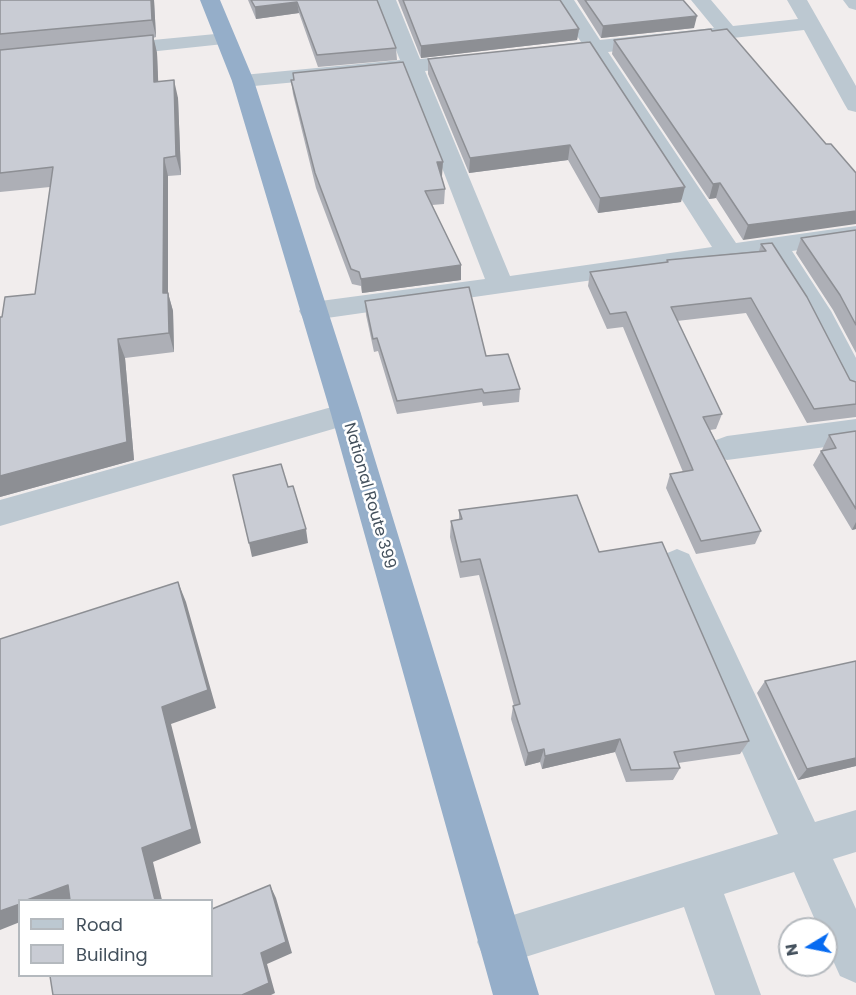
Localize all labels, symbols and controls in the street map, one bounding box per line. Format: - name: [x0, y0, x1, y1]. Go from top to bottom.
- street label: National Route 399: [339, 421, 399, 571]
- legend: [18, 899, 213, 977]
- text: Road: [76, 912, 123, 937]
- north arrow: [778, 917, 838, 977]
- text: Building: [76, 942, 148, 967]
- text: N: [779, 942, 804, 958]

